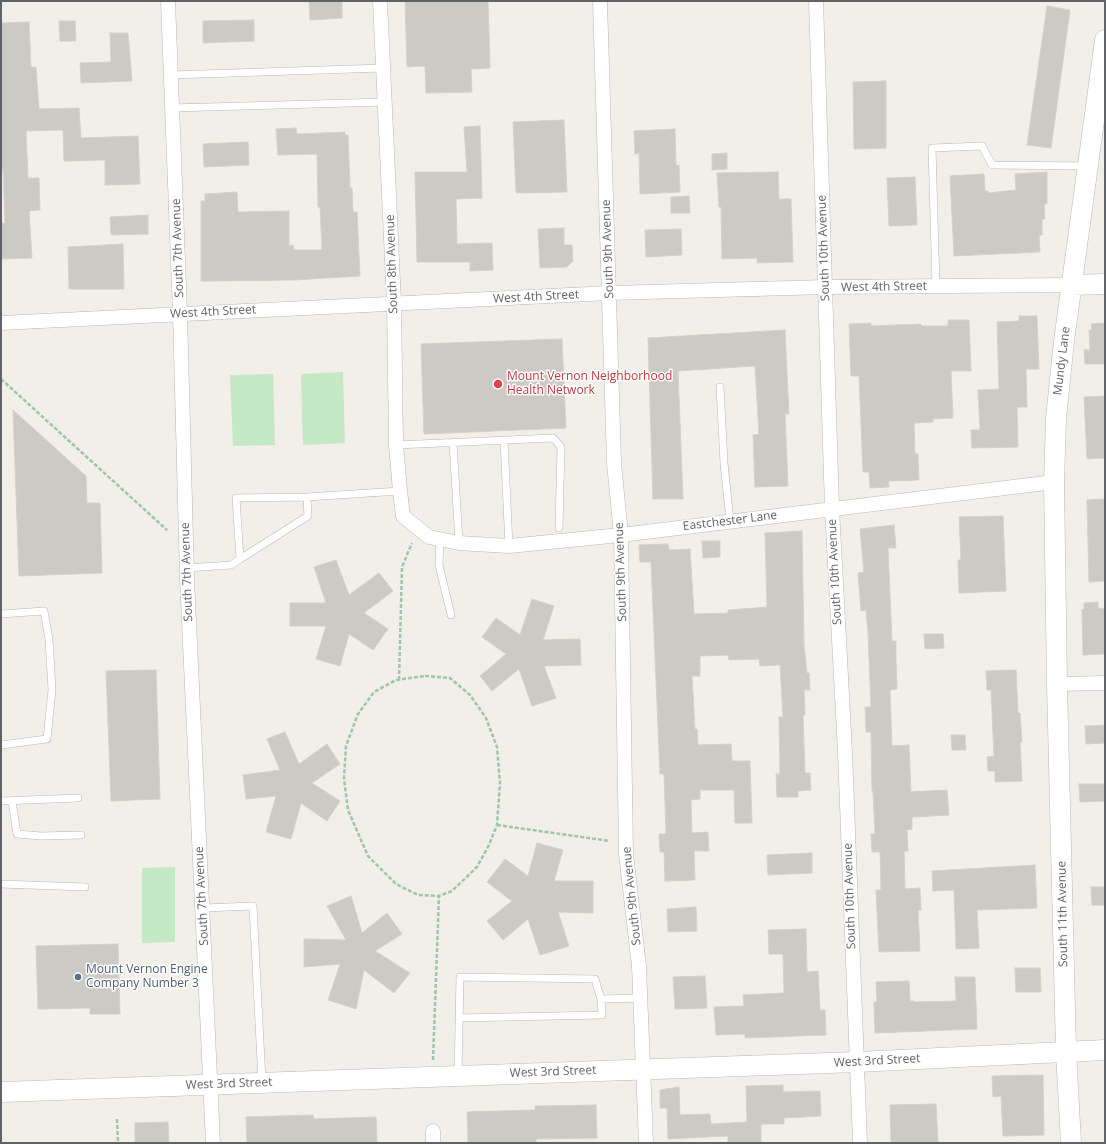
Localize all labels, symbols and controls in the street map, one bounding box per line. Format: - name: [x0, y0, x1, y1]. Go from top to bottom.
- street label: South 10th Avenue: [815, 195, 833, 301]
- street label: South 7th Avenue: [169, 198, 187, 298]
- street label: South 9th Avenue: [599, 199, 617, 299]
- street label: South 8th Avenue: [383, 214, 401, 314]
- street label: West 4th Street: [841, 279, 927, 295]
- street label: West 4th Street: [493, 288, 579, 306]
- street label: West 4th Street: [170, 303, 256, 321]
- street label: Mundy Lane: [1051, 326, 1073, 396]
- place label: Mount Vernon Neighborhood Health Network: [507, 370, 672, 398]
- marker: Mount Vernon Neighborhood Health Network: [492, 378, 504, 390]
- street label: Eastchester Lane: [682, 508, 778, 534]
- street label: South 10th Avenue: [825, 519, 845, 625]
- street label: South 7th Avenue: [178, 522, 196, 622]
- street label: South 9th Avenue: [612, 522, 630, 622]
- street label: South 10th Avenue: [841, 843, 859, 949]
- street label: South 7th Avenue: [192, 846, 212, 946]
- street label: South 9th Avenue: [620, 846, 644, 946]
- street label: South 11th Avenue: [1055, 861, 1071, 967]
- place label: Mount Vernon Engine Company Number 3: [86, 963, 208, 991]
- marker: Mount Vernon Engine Company Number 3: [73, 972, 83, 982]
- street label: West 3rd Street: [833, 1052, 921, 1070]
- street label: West 3rd Street: [509, 1063, 597, 1081]
- street label: West 3rd Street: [185, 1075, 273, 1093]

